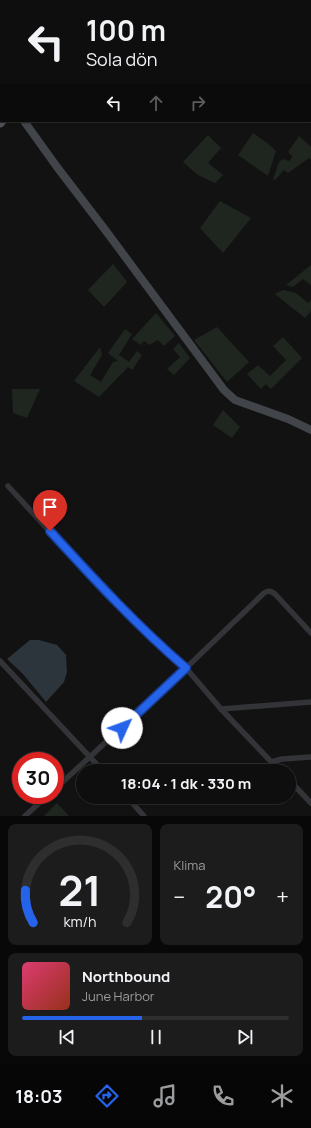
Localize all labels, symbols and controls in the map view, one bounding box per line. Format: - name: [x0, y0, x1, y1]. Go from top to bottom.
- text: 100 m: [86, 11, 166, 49]
- icon: left: [20, 16, 72, 68]
- text: Sola dön: [86, 47, 158, 71]
- icon: left: [103, 92, 125, 114]
- icon: ahead: [145, 92, 167, 114]
- icon: right: [187, 92, 209, 114]
- pin: [33, 490, 67, 531]
- icon: arrive: [39, 496, 61, 518]
- position arrow: [101, 707, 143, 749]
- speed limit sign: 30: [12, 752, 64, 804]
- text: 18:04 · 1 dk · 330 m: [121, 773, 251, 794]
- text: Klima: [174, 856, 206, 874]
- text: 21: [58, 861, 101, 917]
- text: 20°: [205, 876, 256, 917]
- text: −: [174, 882, 185, 912]
- text: +: [276, 882, 289, 912]
- text: km/h: [63, 911, 96, 930]
- text: Northbound: [82, 966, 170, 987]
- text: June Harbor: [82, 987, 155, 1005]
- icon: previous: [56, 1026, 78, 1048]
- icon: pause: [145, 1026, 167, 1048]
- icon: next: [234, 1026, 256, 1048]
- icon: directions: [93, 1082, 121, 1110]
- icon: music: [151, 1082, 179, 1110]
- icon: phone: [209, 1082, 237, 1110]
- icon: climate: [268, 1082, 296, 1110]
- text: 18:03: [15, 1084, 63, 1108]

